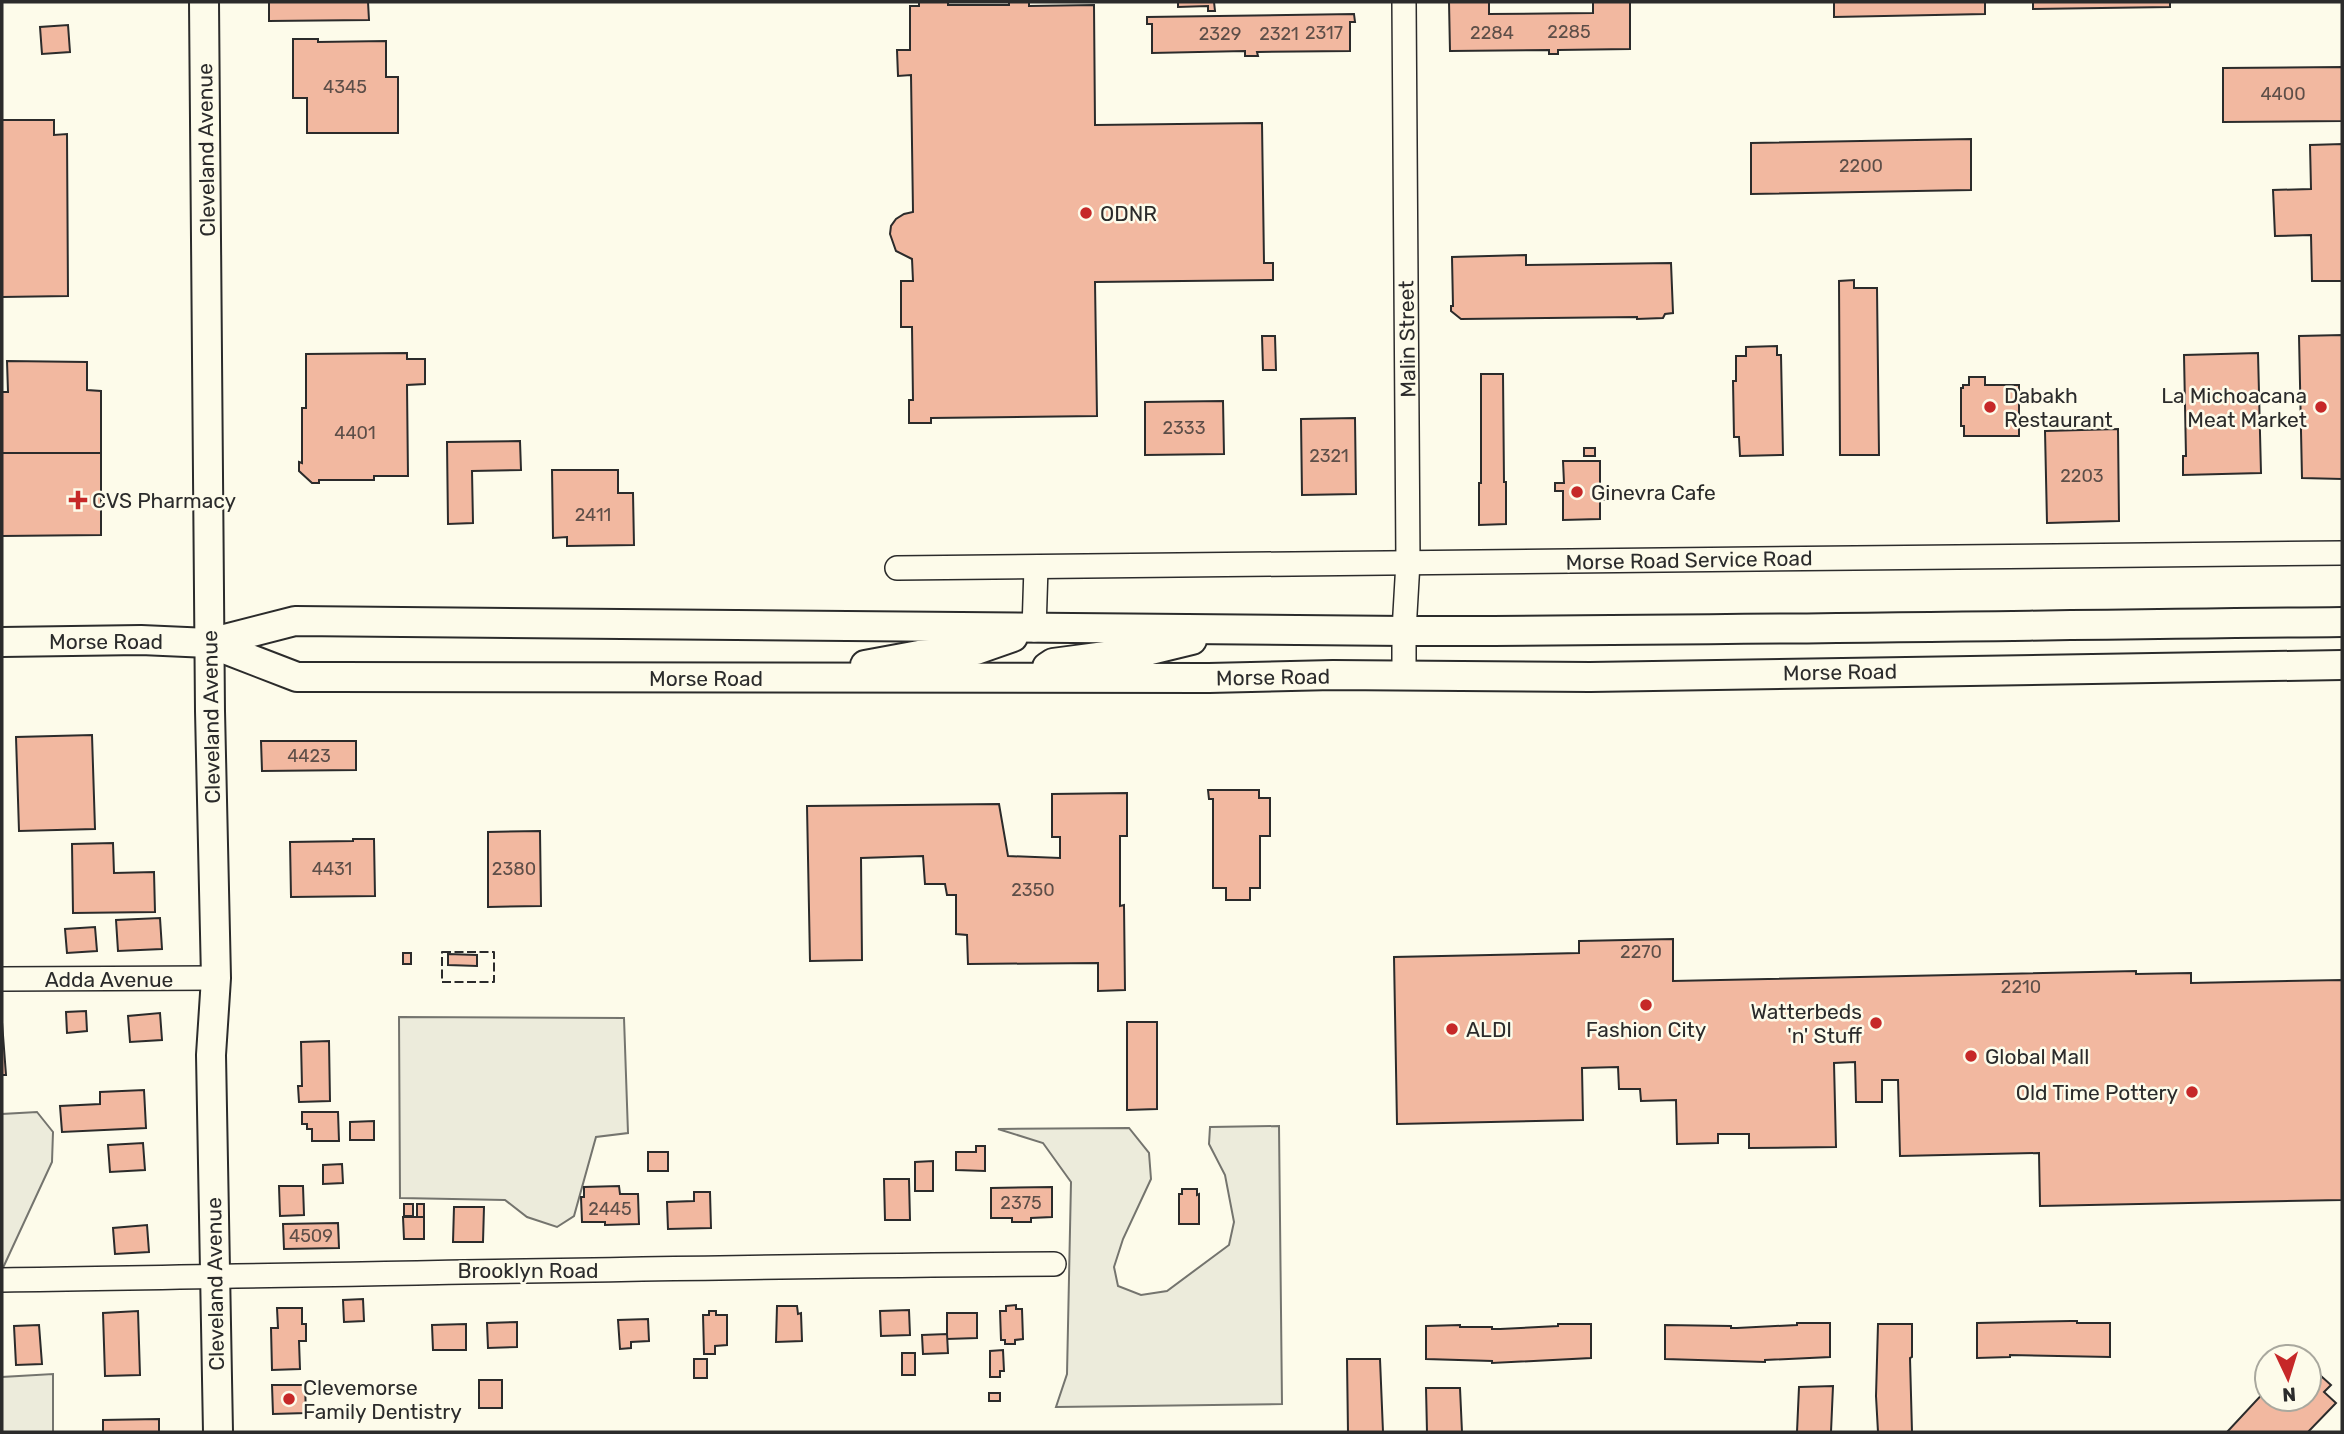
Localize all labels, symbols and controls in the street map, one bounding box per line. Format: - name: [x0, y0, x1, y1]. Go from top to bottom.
- house number: 2285: [1547, 21, 1591, 43]
- house number: 2317: [1305, 22, 1343, 44]
- house number: 2284: [1470, 22, 1514, 44]
- house number: 2329: [1199, 23, 1241, 45]
- house number: 2321: [1259, 23, 1299, 45]
- street label: Cleveland Avenue: [192, 63, 220, 237]
- house number: 4345: [323, 76, 367, 98]
- house number: 4400: [2260, 83, 2306, 105]
- house number: 2200: [1839, 155, 1883, 177]
- place label: ODNR: [1100, 201, 1157, 226]
- marker: ODNR: [1078, 205, 1094, 221]
- street label: Malin Street: [1393, 280, 1421, 398]
- place label: Dabakh Restaurant: [2004, 383, 2113, 432]
- place label: La Michoacana Meat Market: [2161, 383, 2307, 432]
- marker: Dabakh Restaurant: [1982, 399, 1998, 415]
- marker: La Michoacana Meat Market: [2313, 399, 2329, 415]
- house number: 2333: [1162, 417, 1206, 439]
- house number: 4401: [334, 422, 376, 444]
- house number: 2321: [1309, 445, 1349, 467]
- house number: 2203: [2060, 465, 2104, 487]
- place label: Ginevra Cafe: [1591, 480, 1716, 505]
- marker: Ginevra Cafe: [1569, 484, 1585, 500]
- place label: CVS Pharmacy: [92, 488, 237, 513]
- marker: CVS Pharmacy: [70, 492, 86, 508]
- house number: 2411: [575, 504, 611, 526]
- street label: Morse Road Service Road: [1565, 545, 1813, 575]
- street label: Morse Road: [49, 629, 163, 654]
- street label: Cleveland Avenue: [197, 630, 225, 804]
- street label: Morse Road: [1783, 659, 1897, 685]
- street label: Morse Road: [1216, 664, 1330, 690]
- street label: Morse Road: [649, 666, 763, 691]
- house number: 4423: [287, 745, 331, 767]
- house number: 4431: [312, 858, 352, 880]
- house number: 2380: [492, 858, 536, 880]
- house number: 2350: [1011, 879, 1055, 901]
- house number: 2270: [1620, 941, 1662, 963]
- street label: Adda Avenue: [45, 967, 173, 992]
- house number: 2210: [2001, 976, 2041, 998]
- marker: Fashion City: [1638, 997, 1654, 1013]
- place label: Watterbeds 'n' Stuff: [1751, 999, 1862, 1048]
- marker: Watterbeds 'n' Stuff: [1868, 1015, 1884, 1031]
- place label: ALDI: [1466, 1017, 1512, 1042]
- place label: Fashion City: [1586, 1017, 1707, 1042]
- marker: ALDI: [1444, 1021, 1460, 1037]
- place label: Global Mall: [1985, 1044, 2089, 1069]
- marker: Global Mall: [1963, 1048, 1979, 1064]
- place label: Old Time Pottery: [2016, 1080, 2178, 1105]
- marker: Old Time Pottery: [2184, 1084, 2200, 1100]
- house number: 2375: [1000, 1192, 1042, 1214]
- street label: Cleveland Avenue: [201, 1197, 229, 1371]
- house number: 2445: [588, 1198, 632, 1220]
- house number: 4509: [289, 1225, 333, 1247]
- street label: Brooklyn Road: [457, 1258, 599, 1283]
- north arrow: [2253, 1343, 2323, 1413]
- place label: Clevemorse Family Dentistry: [303, 1375, 462, 1424]
- text: N: [2282, 1383, 2297, 1406]
- marker: Clevemorse Family Dentistry: [281, 1391, 297, 1407]

